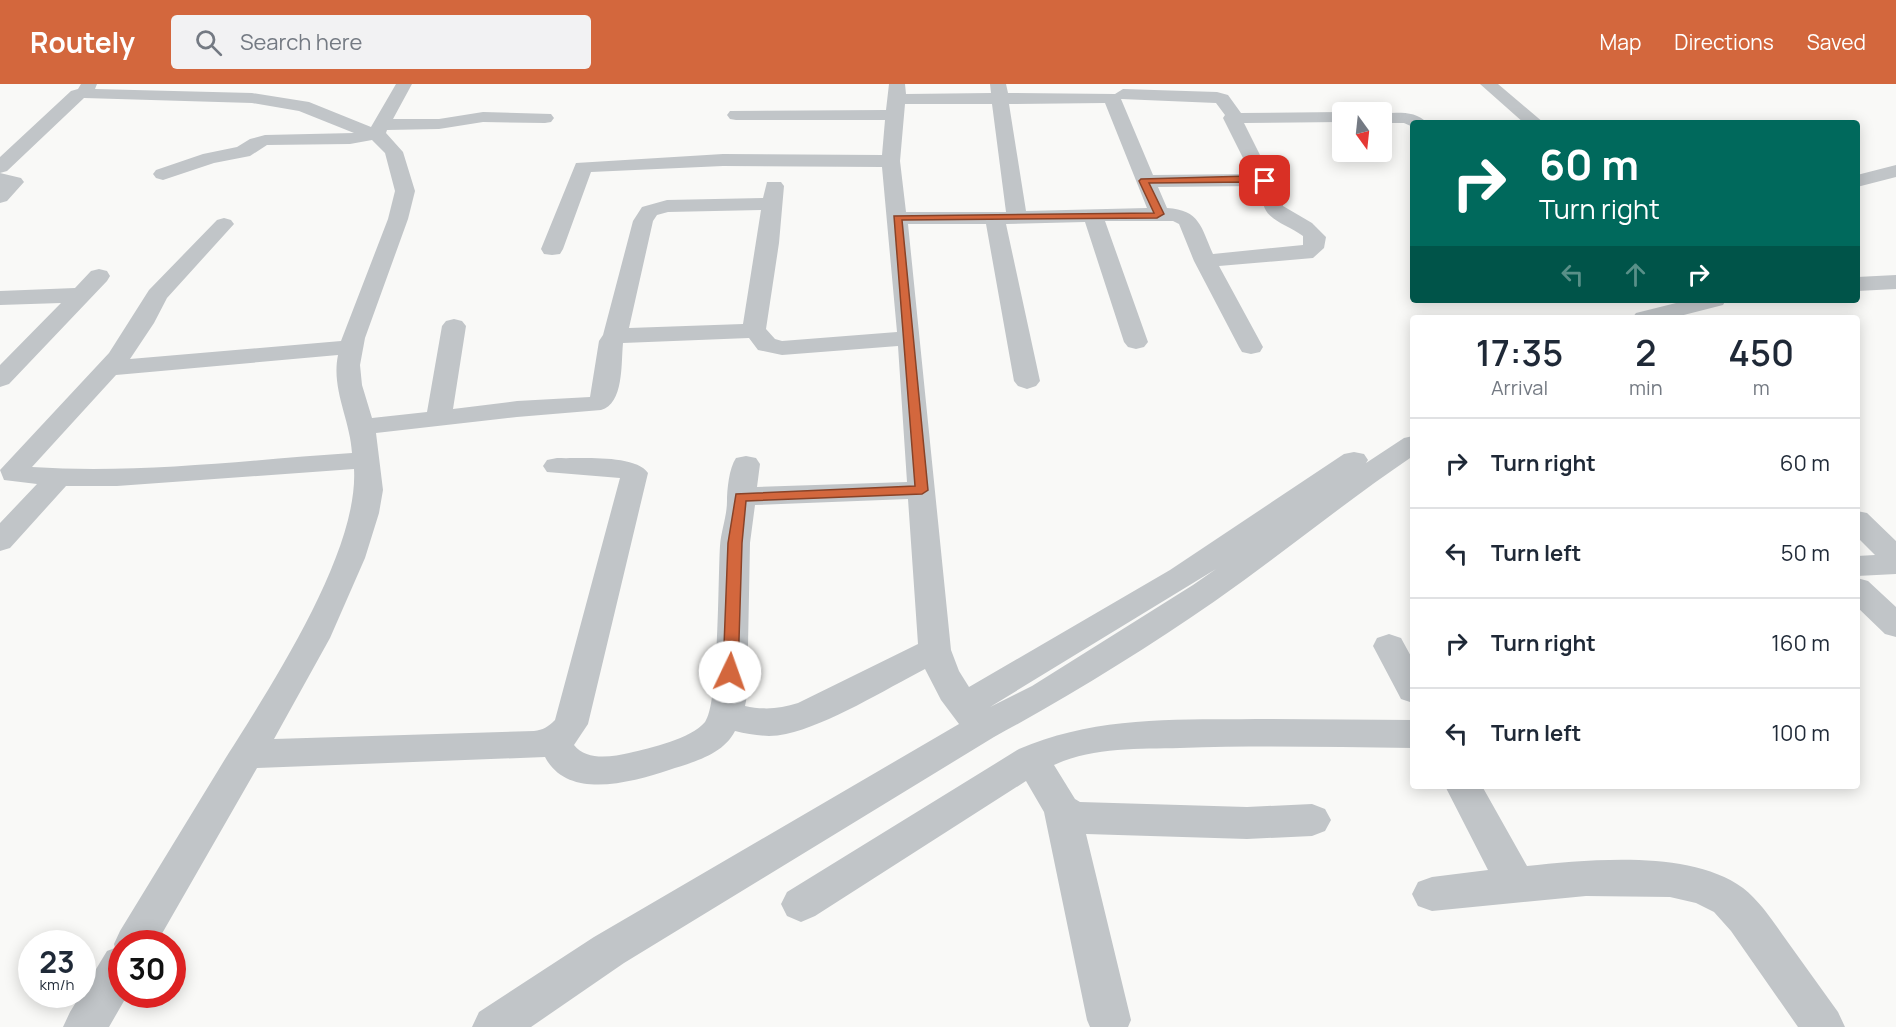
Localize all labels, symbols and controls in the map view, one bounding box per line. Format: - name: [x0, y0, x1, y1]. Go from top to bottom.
- search box: [171, 15, 591, 69]
- text: Routely: [30, 23, 135, 61]
- icon: search: [192, 26, 225, 59]
- text: Search here: [240, 27, 362, 57]
- text: Map: [1600, 28, 1641, 56]
- text: Directions: [1674, 28, 1774, 56]
- text: Saved: [1807, 28, 1866, 56]
- north arrow: [1332, 102, 1392, 162]
- map controls: [1332, 102, 1392, 162]
- text: 60 m: [1539, 135, 1639, 193]
- icon: right: [1440, 144, 1518, 222]
- pin: [1239, 155, 1290, 206]
- icon: arrive: [1248, 164, 1281, 197]
- text: Turn right: [1539, 190, 1660, 227]
- icon: left: [1556, 258, 1589, 291]
- icon: ahead: [1619, 258, 1652, 291]
- icon: right: [1682, 258, 1715, 291]
- text: 17:35: [1476, 328, 1563, 377]
- text: 2: [1635, 328, 1656, 377]
- text: 450: [1728, 328, 1794, 377]
- text: Arrival: [1491, 374, 1548, 401]
- text: min: [1629, 374, 1663, 401]
- text: m: [1753, 374, 1770, 401]
- icon: right: [1440, 447, 1473, 480]
- text: Turn right: [1491, 448, 1596, 478]
- text: 60 m: [1780, 448, 1830, 478]
- icon: left: [1440, 537, 1473, 570]
- text: Turn left: [1491, 538, 1581, 568]
- text: 50 m: [1781, 538, 1830, 568]
- icon: right: [1440, 627, 1473, 660]
- text: Turn right: [1491, 628, 1596, 658]
- text: 160 m: [1771, 628, 1830, 658]
- position arrow: [698, 640, 762, 704]
- icon: left: [1440, 717, 1473, 750]
- text: Turn left: [1491, 718, 1581, 748]
- text: 100 m: [1772, 718, 1830, 748]
- speed limit sign: 30: [108, 930, 186, 1008]
- text: 23: [39, 941, 75, 982]
- text: km/h: [40, 974, 74, 995]

